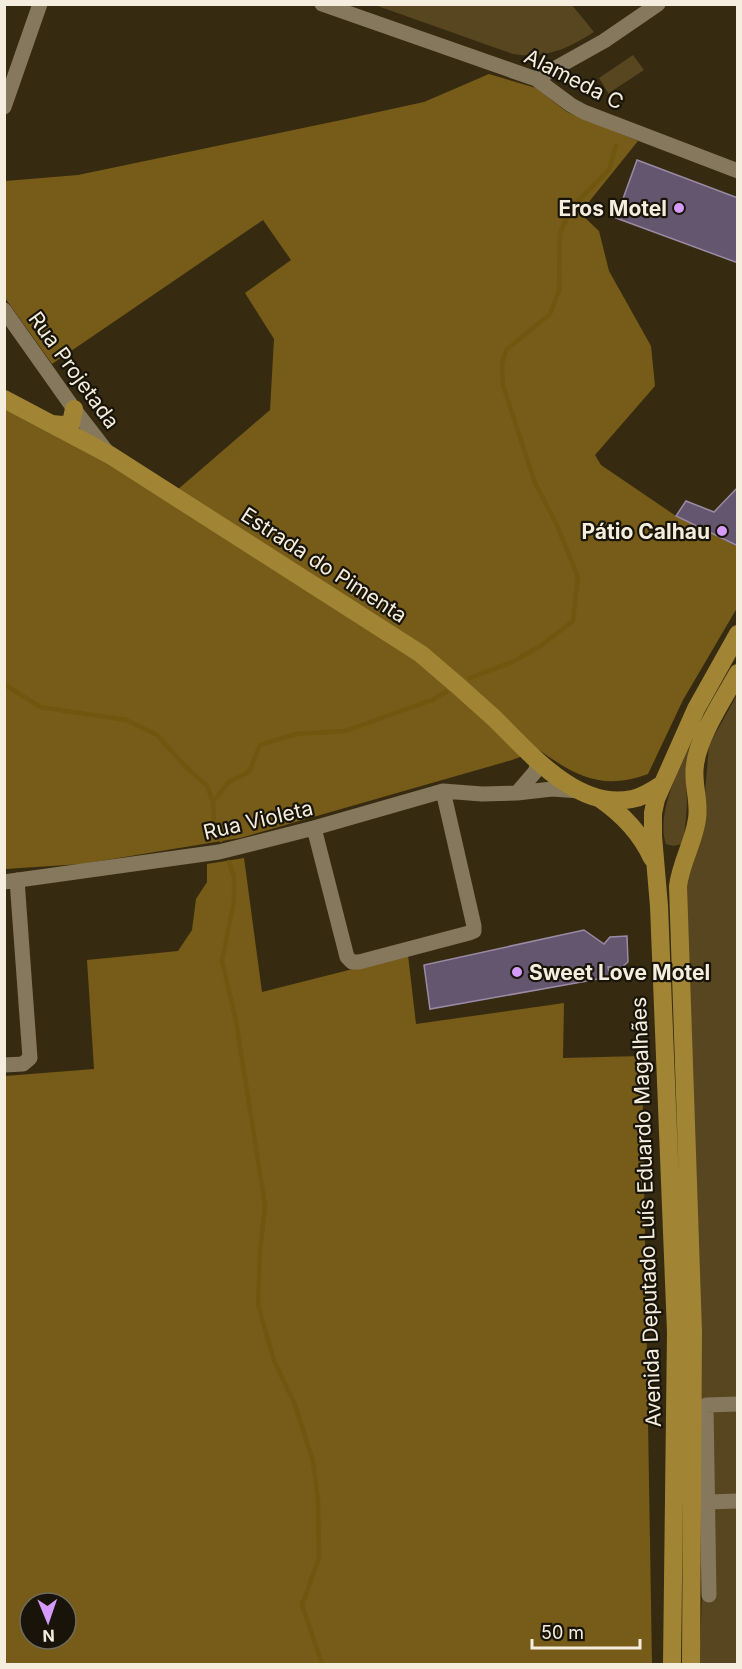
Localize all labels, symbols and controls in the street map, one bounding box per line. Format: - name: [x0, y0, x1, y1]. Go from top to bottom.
- street label: Alameda C: [520, 43, 628, 115]
- place label: Eros Motel: [558, 196, 667, 221]
- marker: Eros Motel: [672, 201, 686, 215]
- street label: Rua Projetada: [23, 307, 125, 433]
- street label: Estrada do Pimenta: [236, 502, 412, 628]
- place label: Pátio Calhau: [581, 519, 710, 544]
- marker: Pátio Calhau: [715, 524, 729, 538]
- street label: Rua Violeta: [201, 795, 315, 845]
- place label: Sweet Love Motel: [529, 960, 710, 985]
- marker: Sweet Love Motel: [510, 965, 524, 979]
- street label: Avenida Deputado Luís Eduardo Magalhães: [626, 996, 666, 1428]
- north arrow: [18, 1591, 78, 1651]
- scale bar: [532, 1612, 640, 1650]
- text: 50 m: [541, 1622, 584, 1643]
- text: N: [42, 1626, 55, 1646]

